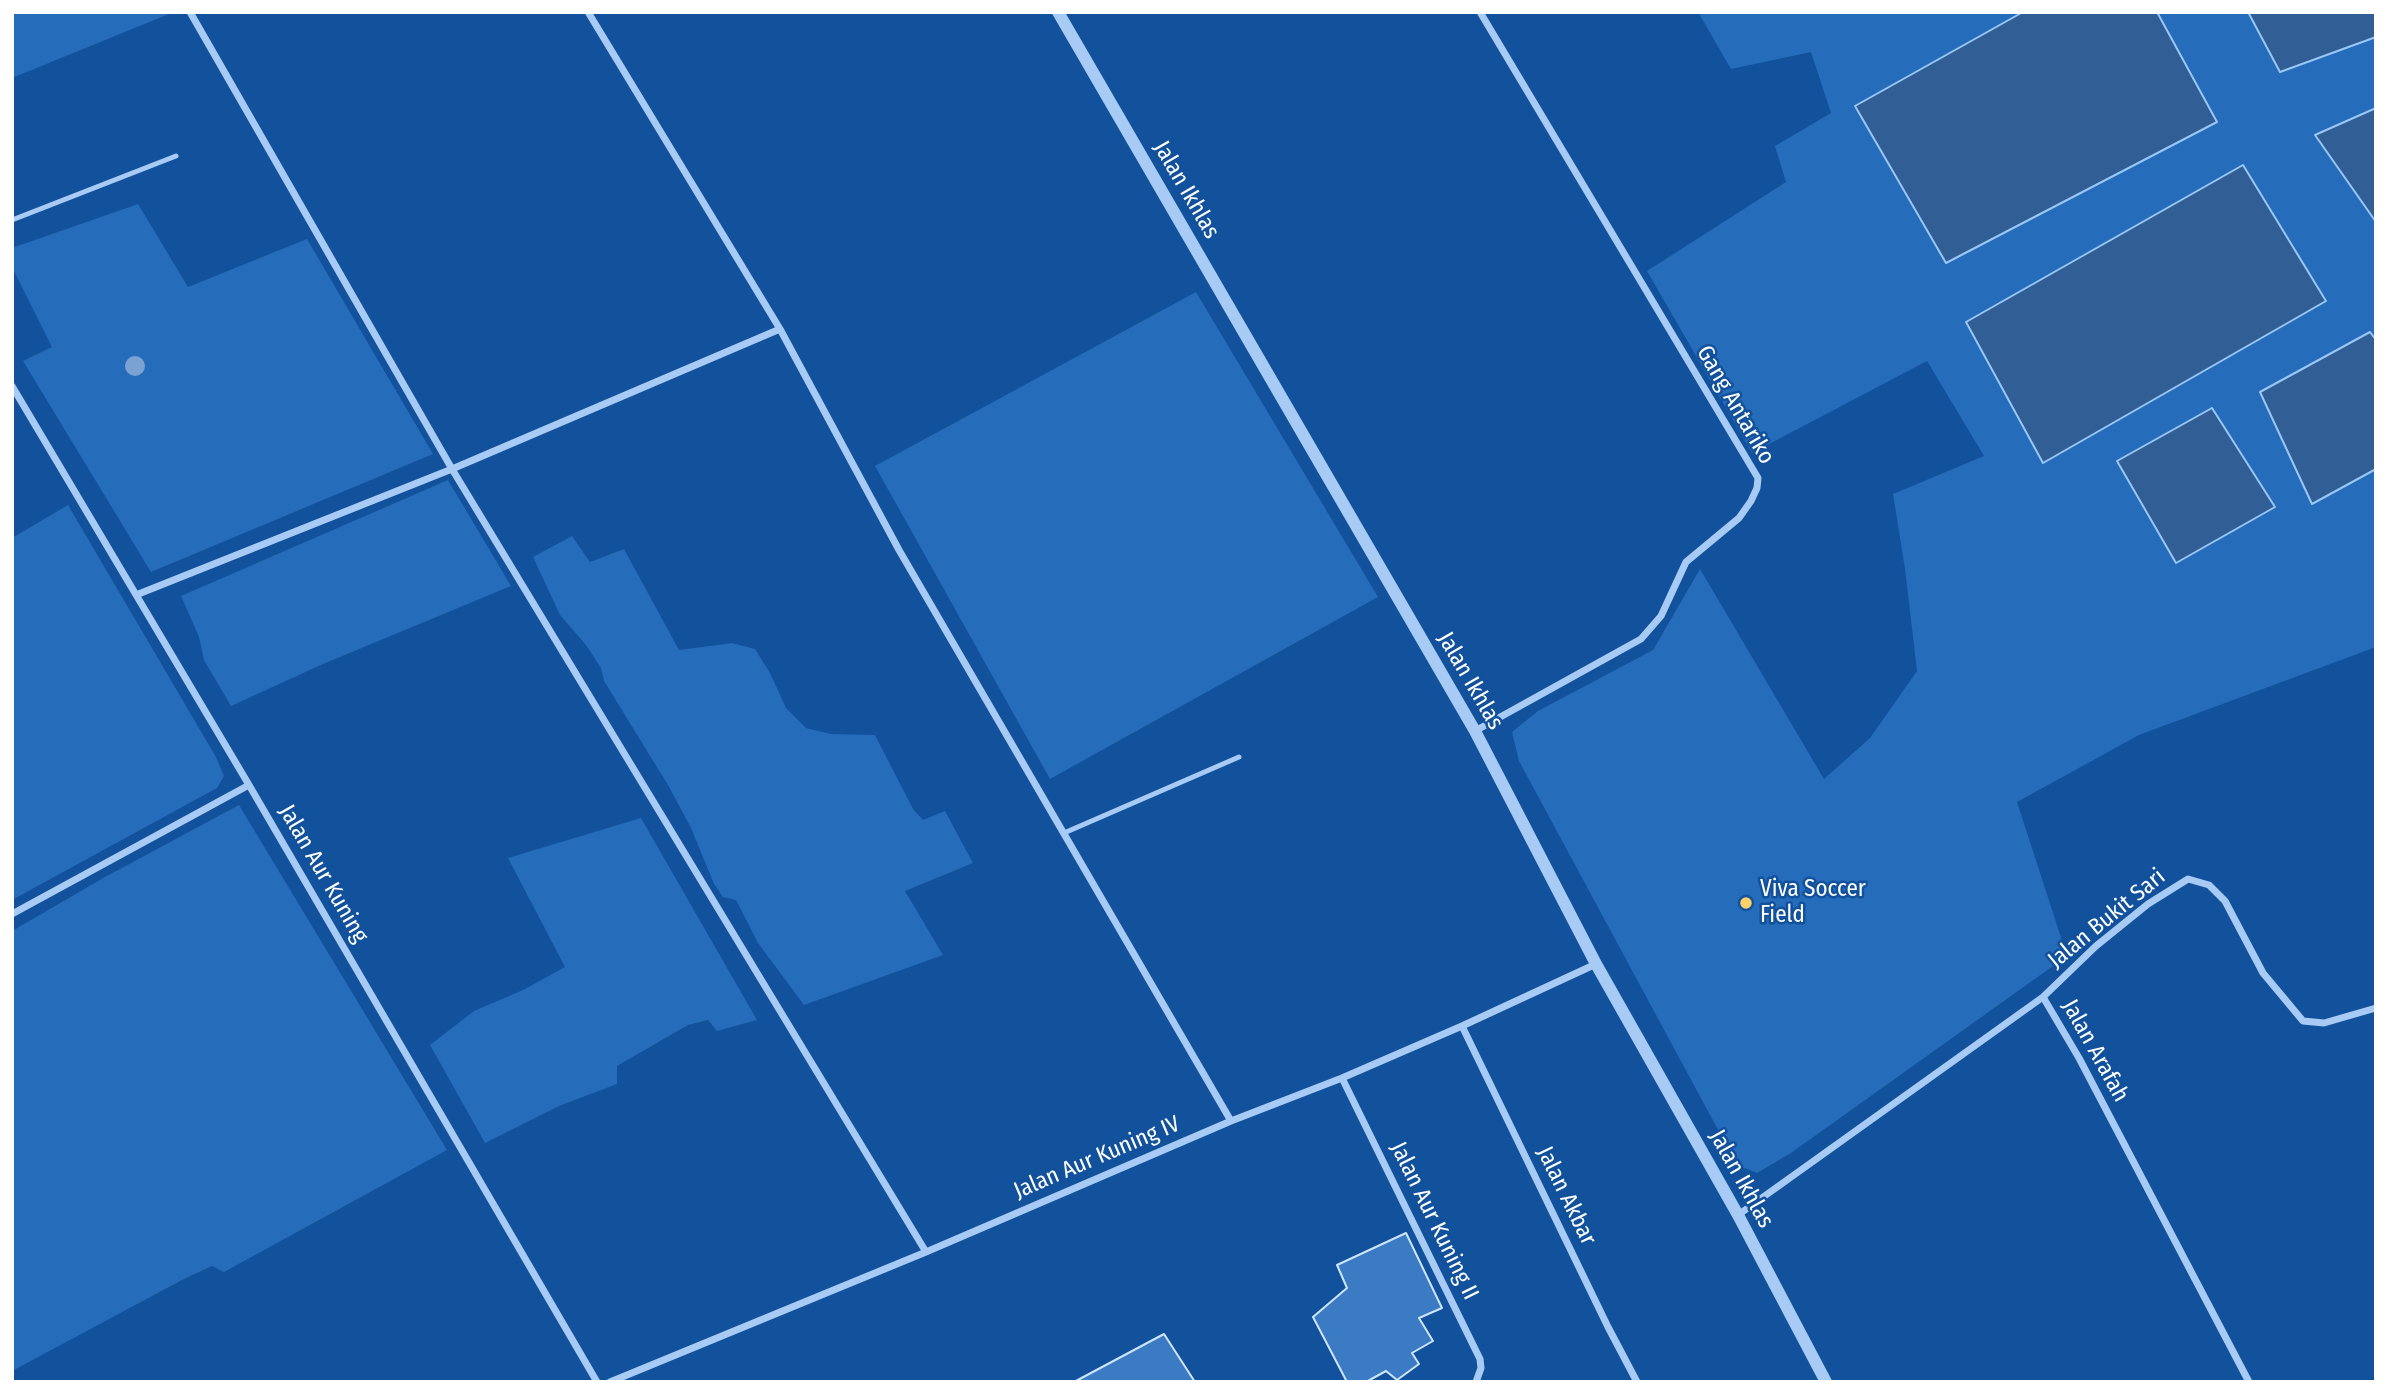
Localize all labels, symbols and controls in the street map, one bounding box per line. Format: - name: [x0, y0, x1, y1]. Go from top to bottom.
- street label: Jalan Ikhlas: [1147, 136, 1225, 244]
- street label: Gang Antariko: [1690, 341, 1780, 469]
- street label: Jalan Ikhlas: [1431, 627, 1509, 735]
- street label: Jalan Aur Kuning: [272, 800, 374, 948]
- street label: Jalan Bukit Sari: [2043, 863, 2171, 975]
- place label: Viva Soccer Field: [1760, 876, 1866, 930]
- marker: Viva Soccer Field: [1738, 895, 1754, 911]
- street label: Jalan Arafah: [2056, 995, 2134, 1107]
- street label: Jalan Aur Kuning IV: [1010, 1111, 1184, 1205]
- street label: Jalan Ikhlas: [1703, 1125, 1779, 1233]
- street label: Jalan Aur Kuning II: [1384, 1138, 1484, 1304]
- street label: Jalan Akbar: [1530, 1142, 1602, 1250]

